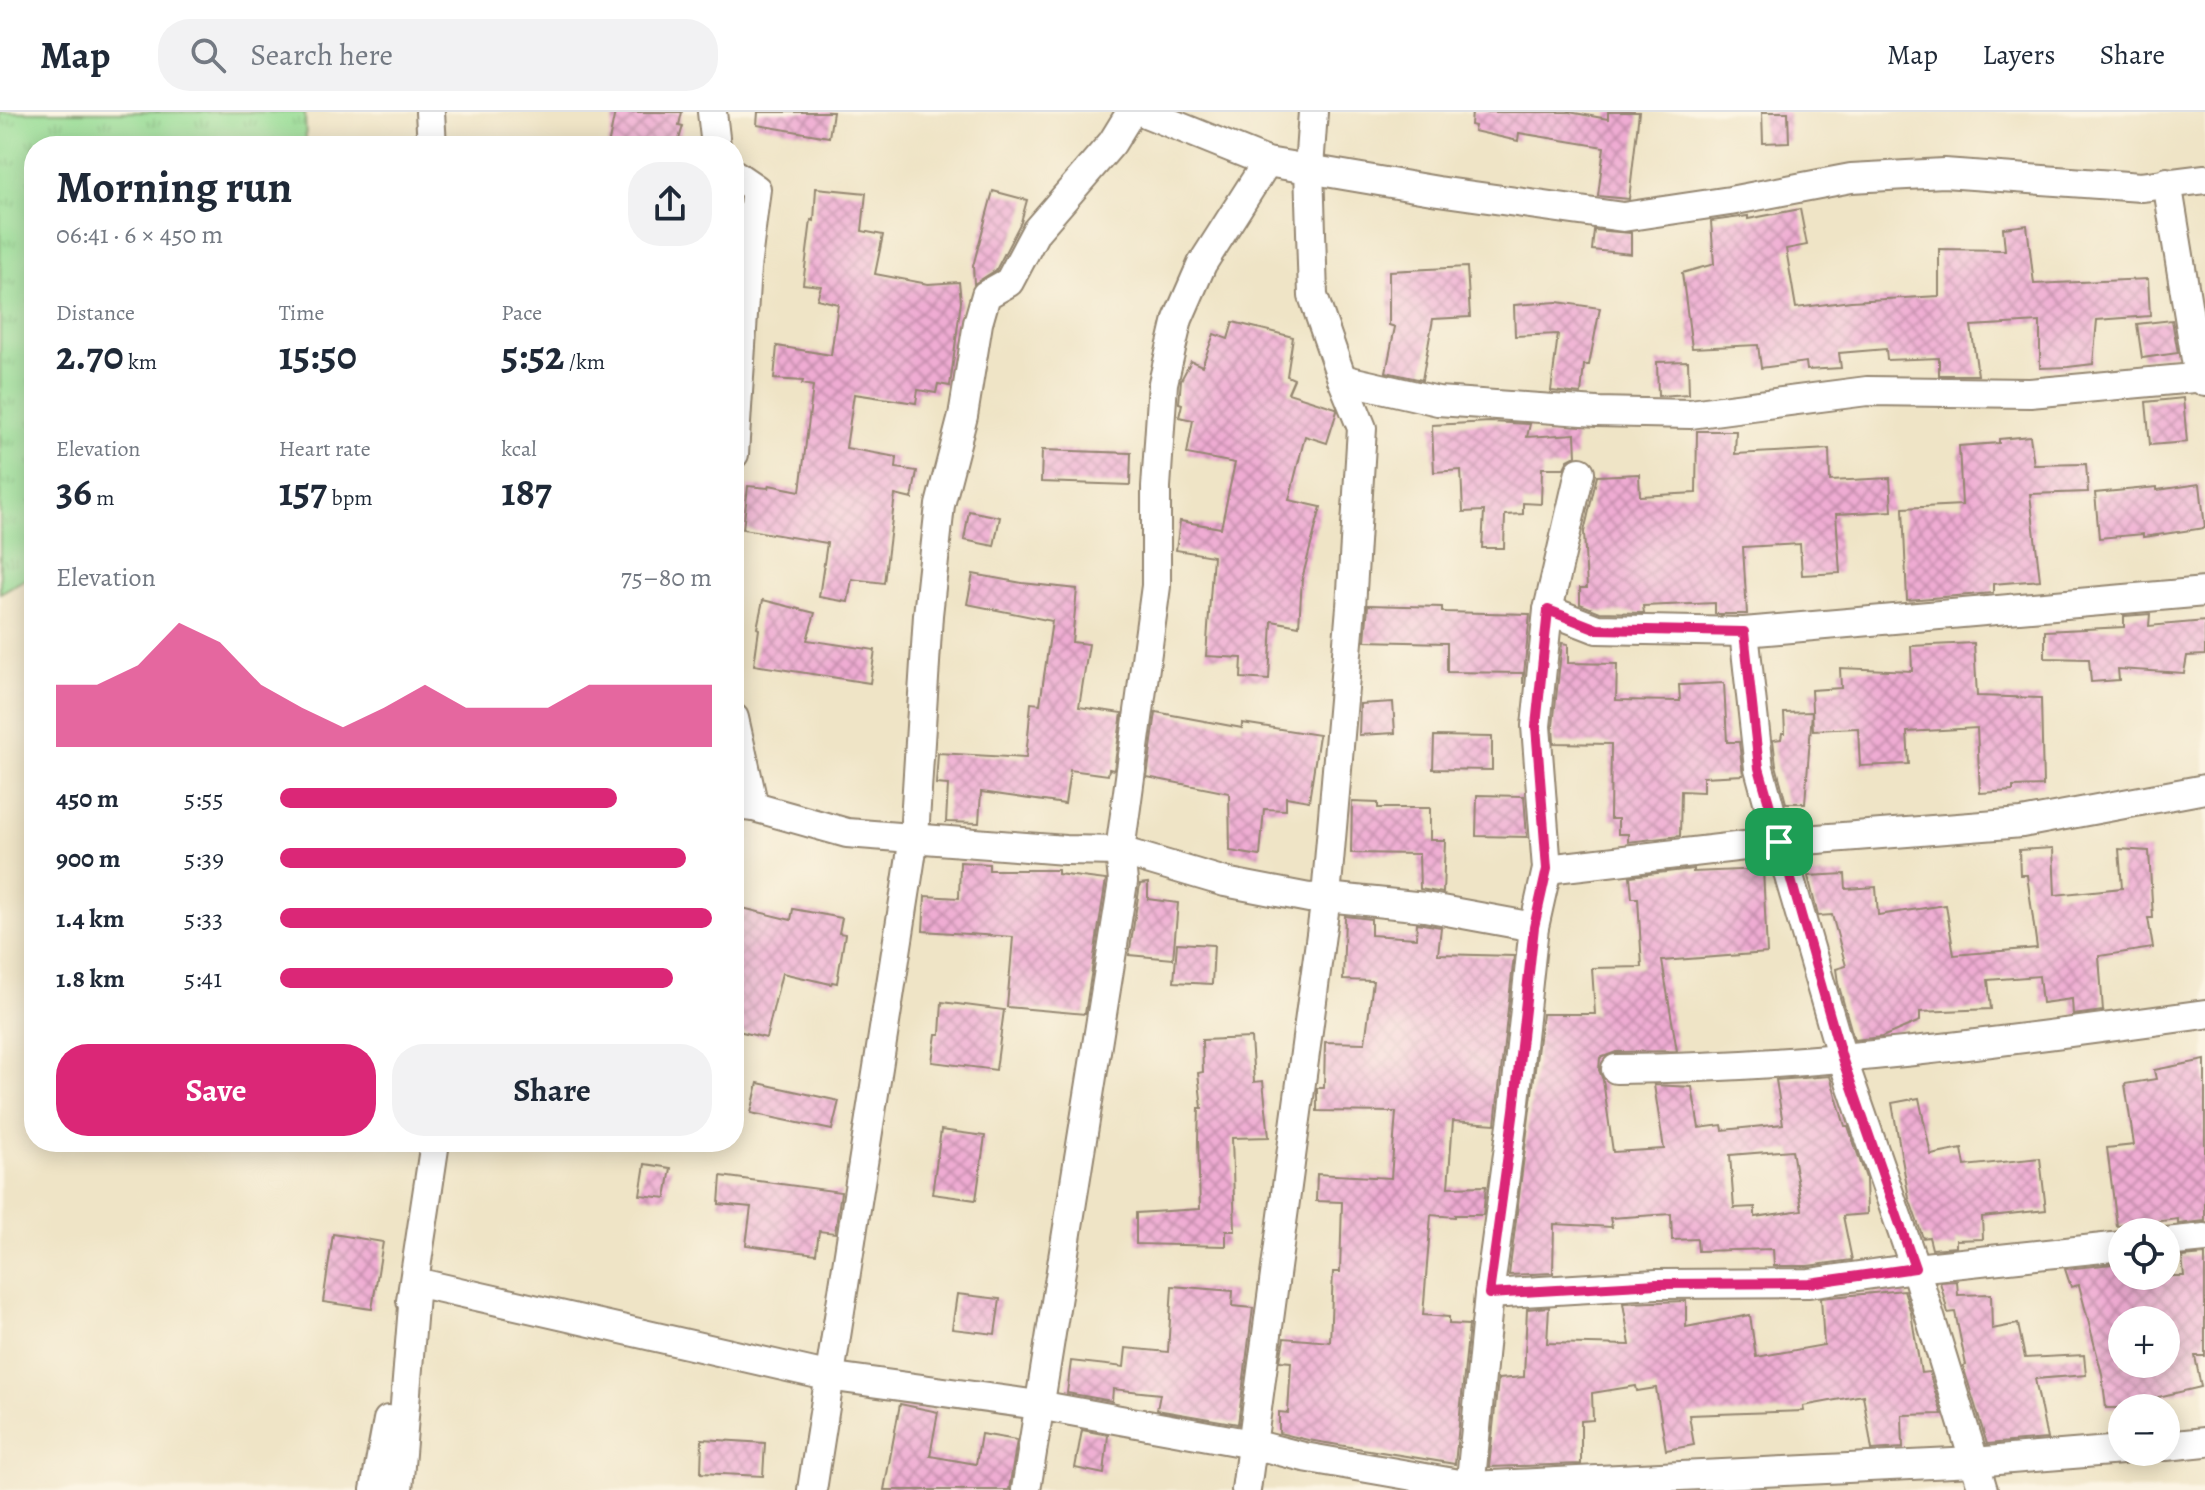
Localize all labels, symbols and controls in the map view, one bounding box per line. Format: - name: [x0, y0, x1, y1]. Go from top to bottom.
- search box: [158, 19, 718, 91]
- text: Map: [40, 29, 110, 81]
- icon: search: [186, 33, 230, 77]
- text: Search here: [250, 35, 393, 75]
- text: Map: [1887, 36, 1938, 74]
- text: Layers: [1982, 36, 2055, 74]
- text: Share: [2099, 36, 2165, 74]
- text: Morning run: [56, 157, 292, 217]
- button: share: [628, 162, 712, 246]
- text: 06:41 · 6 × 450 m: [56, 217, 223, 252]
- text: Distance: [56, 298, 135, 328]
- text: Time: [279, 298, 324, 328]
- text: Pace: [501, 298, 542, 328]
- text: 2.70: [56, 328, 124, 383]
- text: 15:50: [279, 328, 357, 383]
- text: 5:52: [501, 328, 564, 383]
- text: km: [124, 347, 157, 377]
- text: /km: [564, 347, 605, 377]
- text: Elevation: [56, 434, 140, 464]
- text: Heart rate: [279, 434, 371, 464]
- text: kcal: [501, 434, 537, 464]
- text: 36: [56, 464, 92, 519]
- text: 157: [279, 464, 327, 519]
- text: 187: [501, 464, 552, 519]
- text: m: [92, 483, 115, 513]
- text: bpm: [327, 483, 373, 513]
- text: Elevation: [56, 560, 156, 595]
- text: 75–80 m: [621, 560, 712, 595]
- text: 450 m: [56, 781, 119, 816]
- text: 5:55: [184, 781, 224, 816]
- pin: [1745, 808, 1813, 876]
- icon: arrive: [1757, 820, 1801, 864]
- text: 900 m: [56, 841, 121, 876]
- text: 5:39: [184, 841, 224, 876]
- text: 1.4 km: [56, 901, 124, 936]
- text: 5:33: [184, 901, 223, 936]
- text: 1.8 km: [56, 961, 125, 996]
- text: 5:41: [184, 961, 222, 996]
- button: Save: [56, 1044, 376, 1136]
- button: Share: [392, 1044, 712, 1136]
- map controls: [2108, 1218, 2180, 1466]
- button: locate: [2108, 1218, 2180, 1290]
- button: +: [2108, 1306, 2180, 1378]
- button: −: [2108, 1394, 2180, 1466]

